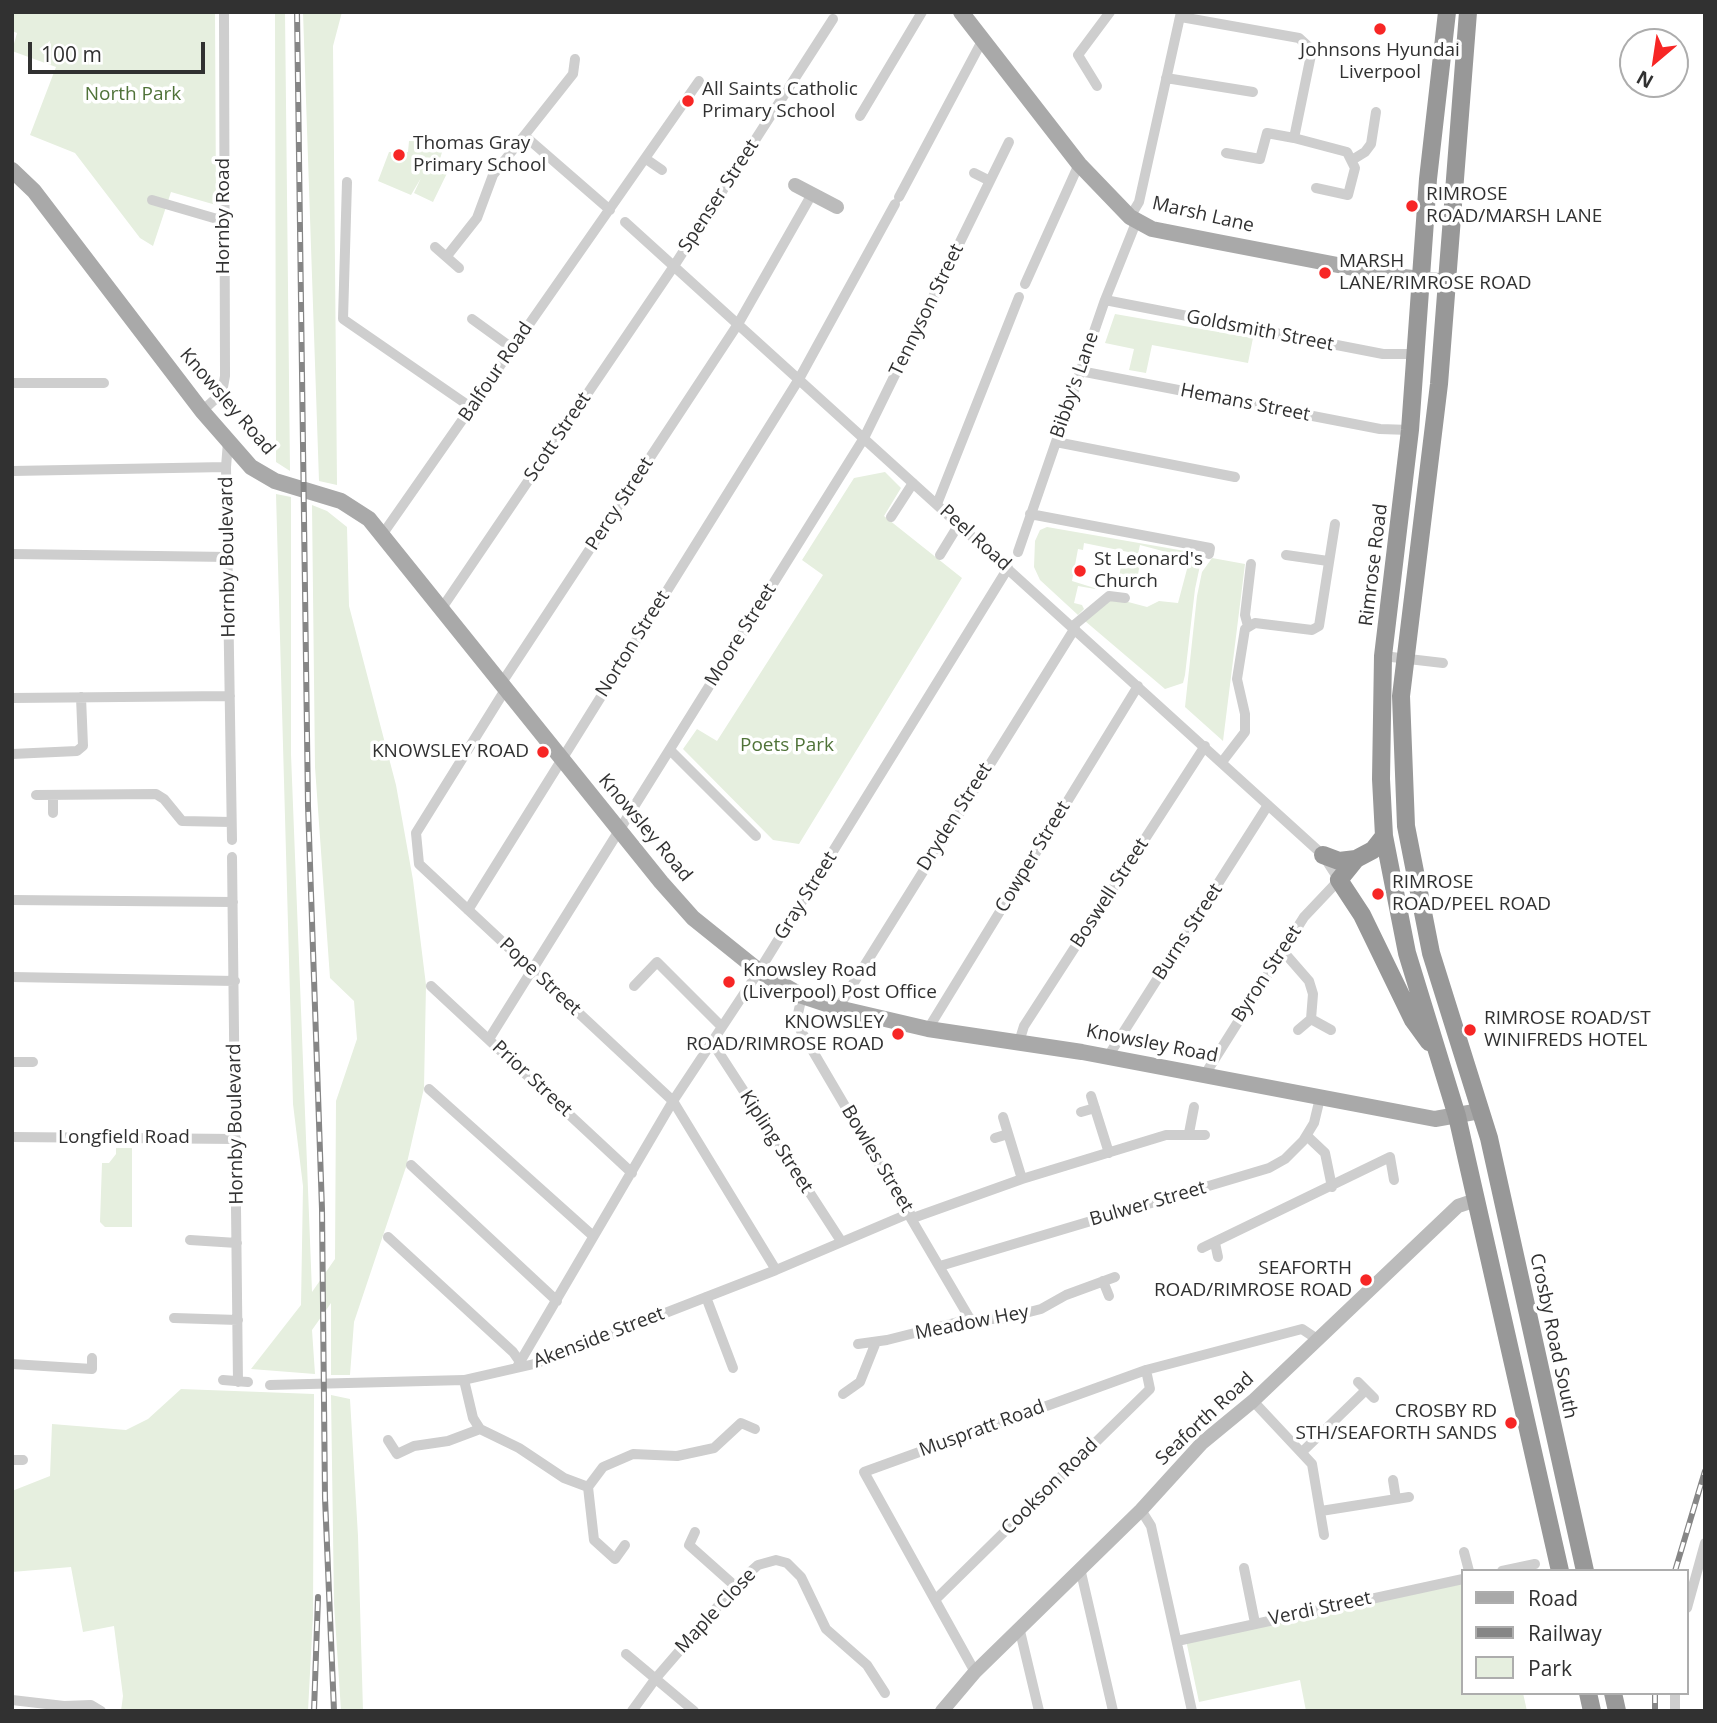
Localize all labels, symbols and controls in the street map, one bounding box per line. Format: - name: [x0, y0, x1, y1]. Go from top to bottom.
- marker: Johnsons Hyundai Liverpool: [1372, 21, 1388, 37]
- scale bar: [32, 28, 208, 72]
- north arrow: [1619, 28, 1689, 98]
- text: 100 m: [41, 40, 102, 68]
- place label: Johnsons Hyundai Liverpool: [1300, 40, 1460, 84]
- text: N: [1632, 65, 1658, 95]
- place label: All Saints Catholic Primary School: [702, 79, 858, 123]
- park label: North Park: [85, 84, 181, 106]
- marker: All Saints Catholic Primary School: [680, 93, 696, 109]
- place label: Thomas Gray Primary School: [413, 133, 546, 177]
- street label: Spenser Street: [674, 135, 764, 257]
- marker: Thomas Gray Primary School: [391, 147, 407, 163]
- street label: Hornby Road: [213, 158, 235, 274]
- place label: RIMROSE ROAD/MARSH LANE: [1426, 184, 1602, 228]
- street label: Marsh Lane: [1150, 192, 1256, 238]
- marker: RIMROSE ROAD/MARSH LANE: [1404, 198, 1420, 214]
- street label: Tennyson Street: [885, 240, 969, 380]
- place label: MARSH LANE/RIMROSE ROAD: [1339, 251, 1532, 295]
- marker: MARSH LANE/RIMROSE ROAD: [1317, 265, 1333, 281]
- street label: Goldsmith Street: [1184, 306, 1336, 356]
- street label: Balfour Road: [454, 318, 538, 426]
- street label: Bibby's Lane: [1046, 329, 1104, 441]
- street label: Knowsley Road: [175, 344, 279, 460]
- street label: Hemans Street: [1178, 379, 1312, 427]
- street label: Scott Street: [520, 388, 596, 486]
- street label: Percy Street: [581, 453, 659, 555]
- street label: Hornby Boulevard: [215, 476, 241, 638]
- street label: Peel Road: [935, 500, 1015, 576]
- street label: Rimrose Road: [1355, 502, 1393, 628]
- place label: St Leonard's Church: [1094, 549, 1203, 593]
- marker: St Leonard's Church: [1072, 563, 1088, 579]
- street label: Moore Street: [700, 580, 782, 690]
- street label: Norton Street: [591, 587, 675, 701]
- park label: Poets Park: [740, 735, 834, 757]
- place label: KNOWSLEY ROAD: [372, 741, 529, 763]
- marker: KNOWSLEY ROAD: [535, 744, 551, 760]
- street label: Dryden Street: [913, 759, 997, 875]
- street label: Knowsley Road: [593, 769, 697, 887]
- street label: Cowper Street: [991, 797, 1075, 917]
- street label: Boswell Street: [1066, 834, 1154, 952]
- street label: Gray Street: [770, 848, 842, 944]
- place label: RIMROSE ROAD/PEEL ROAD: [1392, 872, 1551, 916]
- street label: Burns Street: [1148, 879, 1228, 985]
- marker: RIMROSE ROAD/PEEL ROAD: [1370, 886, 1386, 902]
- street label: Byron Street: [1227, 921, 1307, 1027]
- street label: Pope Street: [495, 933, 585, 1021]
- place label: Knowsley Road (Liverpool) Post Office: [743, 960, 937, 1004]
- marker: Knowsley Road (Liverpool) Post Office: [721, 974, 737, 990]
- place label: RIMROSE ROAD/ST WINIFREDS HOTEL: [1484, 1008, 1651, 1052]
- place label: KNOWSLEY ROAD/RIMROSE ROAD: [686, 1012, 884, 1056]
- street label: Knowsley Road: [1084, 1020, 1220, 1068]
- marker: RIMROSE ROAD/ST WINIFREDS HOTEL: [1462, 1022, 1478, 1038]
- marker: KNOWSLEY ROAD/RIMROSE ROAD: [890, 1026, 906, 1042]
- street label: Prior Street: [487, 1036, 577, 1122]
- street label: Hornby Boulevard: [223, 1043, 249, 1205]
- street label: Kipling Street: [734, 1086, 818, 1198]
- street label: Bowles Street: [836, 1101, 918, 1217]
- street label: Longfield Road: [58, 1127, 190, 1149]
- street label: Bulwer Street: [1087, 1177, 1209, 1231]
- street label: Crosby Road South: [1524, 1251, 1582, 1421]
- place label: SEAFORTH ROAD/RIMROSE ROAD: [1154, 1258, 1352, 1302]
- marker: SEAFORTH ROAD/RIMROSE ROAD: [1358, 1272, 1374, 1288]
- street label: Meadow Hey: [913, 1301, 1031, 1345]
- street label: Akenside Street: [530, 1303, 668, 1373]
- street label: Seaforth Road: [1151, 1368, 1259, 1470]
- street label: Muspratt Road: [916, 1396, 1048, 1462]
- place label: CROSBY RD STH/SEAFORTH SANDS: [1295, 1401, 1497, 1445]
- marker: CROSBY RD STH/SEAFORTH SANDS: [1503, 1415, 1519, 1431]
- street label: Cookson Road: [997, 1434, 1103, 1540]
- street label: Maple Close: [671, 1564, 761, 1658]
- legend: [1462, 1569, 1689, 1695]
- text: Road: [1528, 1584, 1578, 1612]
- street label: Verdi Street: [1267, 1587, 1373, 1631]
- text: Railway: [1528, 1619, 1602, 1647]
- text: Park: [1528, 1654, 1572, 1682]

